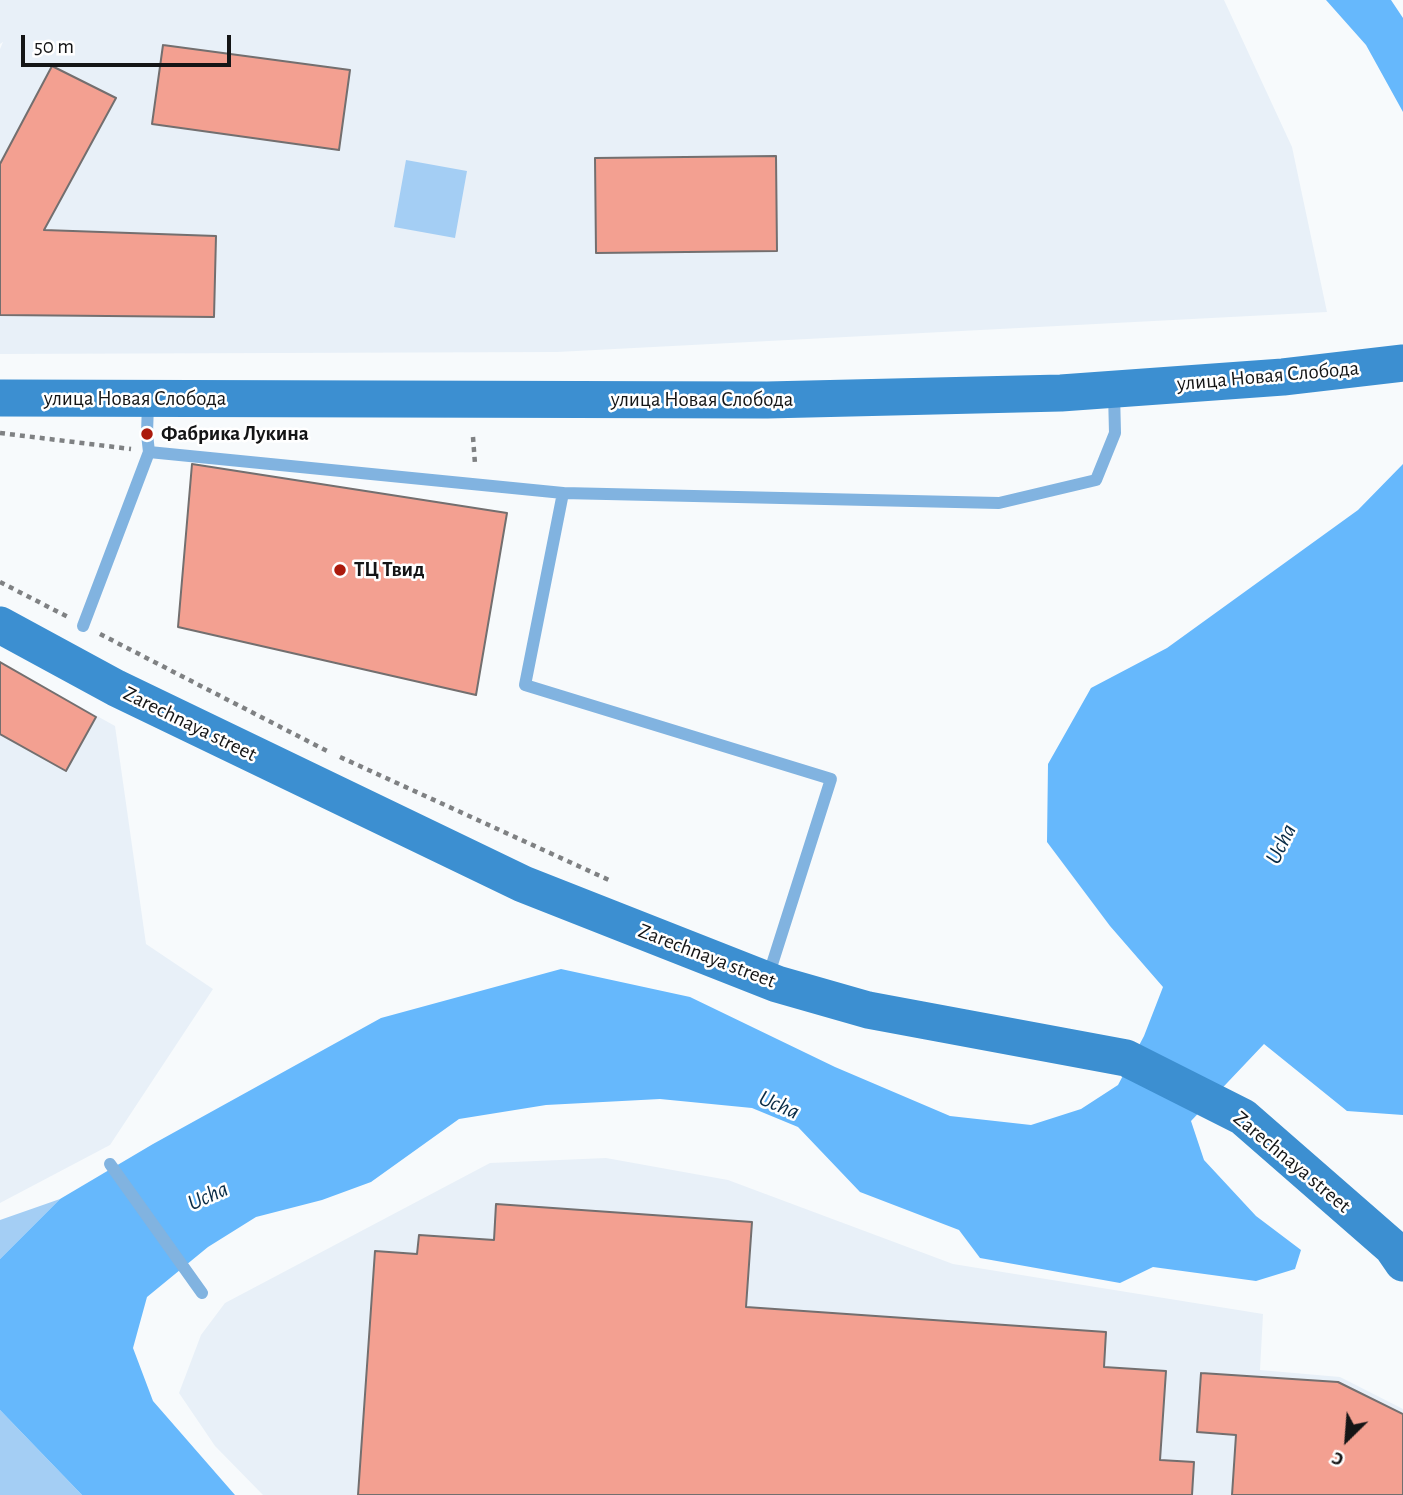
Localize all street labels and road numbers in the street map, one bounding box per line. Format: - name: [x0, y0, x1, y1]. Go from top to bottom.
- street label: улица Новая Слобода: [1176, 355, 1360, 397]
- street label: улица Новая Слобода: [44, 386, 226, 412]
- street label: улица Новая Слобода: [611, 387, 793, 413]
- street label: Zarechnaya street: [119, 681, 261, 767]
- street label: Zarechnaya street: [635, 918, 779, 994]
- street label: Zarechnaya street: [1228, 1106, 1356, 1218]

